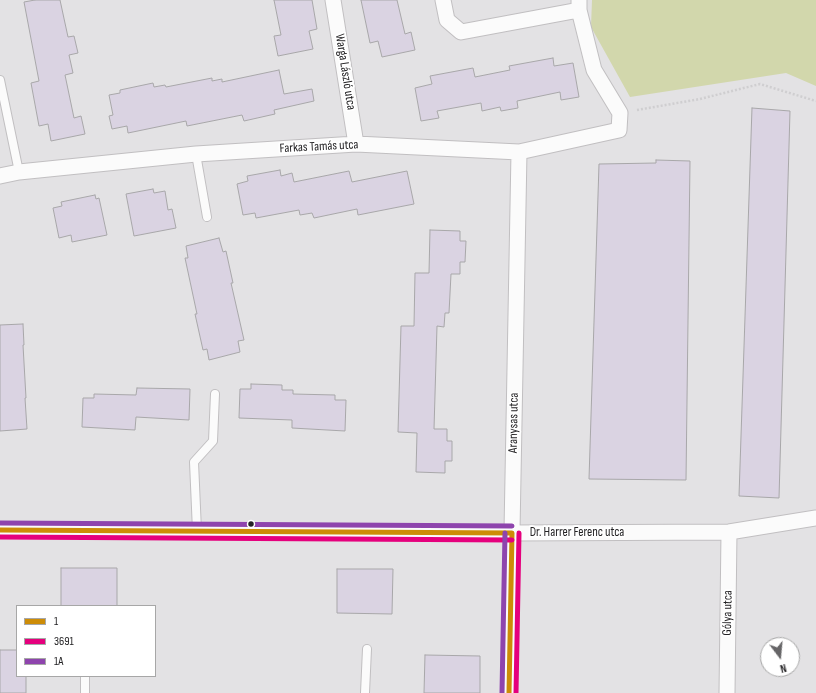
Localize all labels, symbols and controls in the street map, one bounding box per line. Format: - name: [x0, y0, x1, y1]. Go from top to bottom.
- street label: Warga László utca: [331, 33, 359, 111]
- street label: Farkas Tamás utca: [279, 137, 359, 157]
- street label: Aranysas utca: [506, 393, 522, 453]
- unlabelled marker: [246, 519, 256, 529]
- street label: Dr. Harrer Ferenc utca: [530, 525, 624, 541]
- street label: Gólya utca: [720, 590, 736, 636]
- legend: [16, 605, 156, 677]
- text: 1: [54, 614, 58, 629]
- text: 3691: [54, 634, 74, 649]
- north arrow: [760, 637, 800, 677]
- text: 1A: [54, 654, 64, 669]
- text: N: [779, 661, 788, 675]

